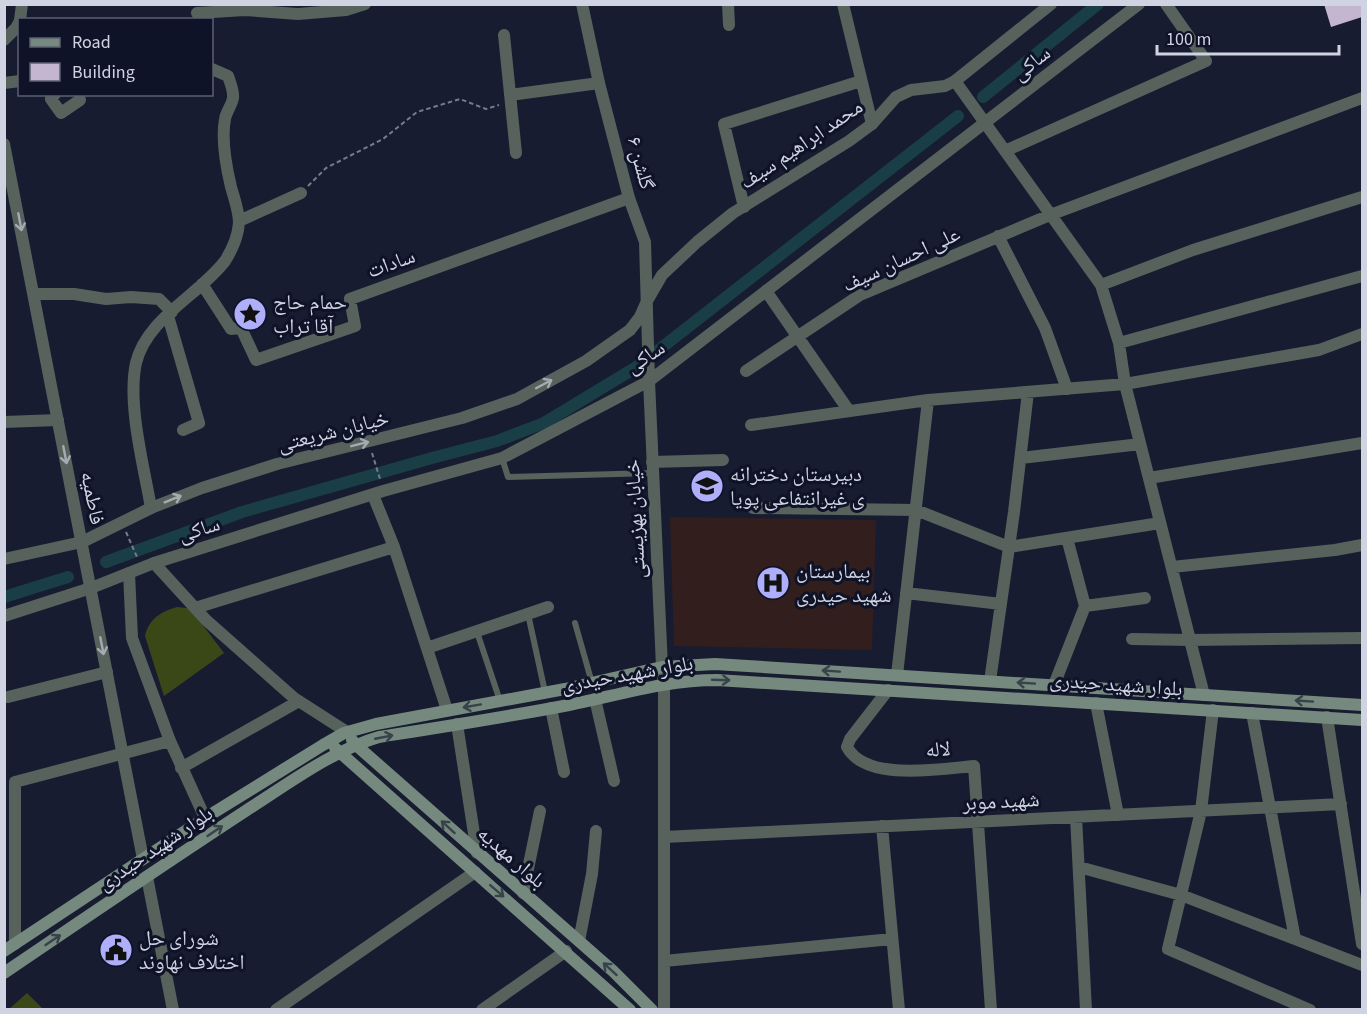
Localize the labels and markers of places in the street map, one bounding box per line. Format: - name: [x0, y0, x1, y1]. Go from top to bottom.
- place label: حمام حاج آقا تراب: [273, 287, 347, 341]
- place icon: حمام حاج آقا تراب: [232, 296, 268, 332]
- place label: دبیرستان دخترانه ی غیرانتفاعی پویا: [730, 459, 864, 513]
- school or university icon: دبیرستان دخترانه ی غیرانتفاعی پویا: [689, 468, 725, 504]
- place label: بیمارستان شهید حیدری: [796, 556, 892, 610]
- hospital icon: بیمارستان شهید حیدری: [755, 565, 791, 601]
- place label: شورای حل اختلاف نهاوند: [139, 923, 244, 977]
- public building icon: شورای حل اختلاف نهاوند: [98, 932, 134, 968]

